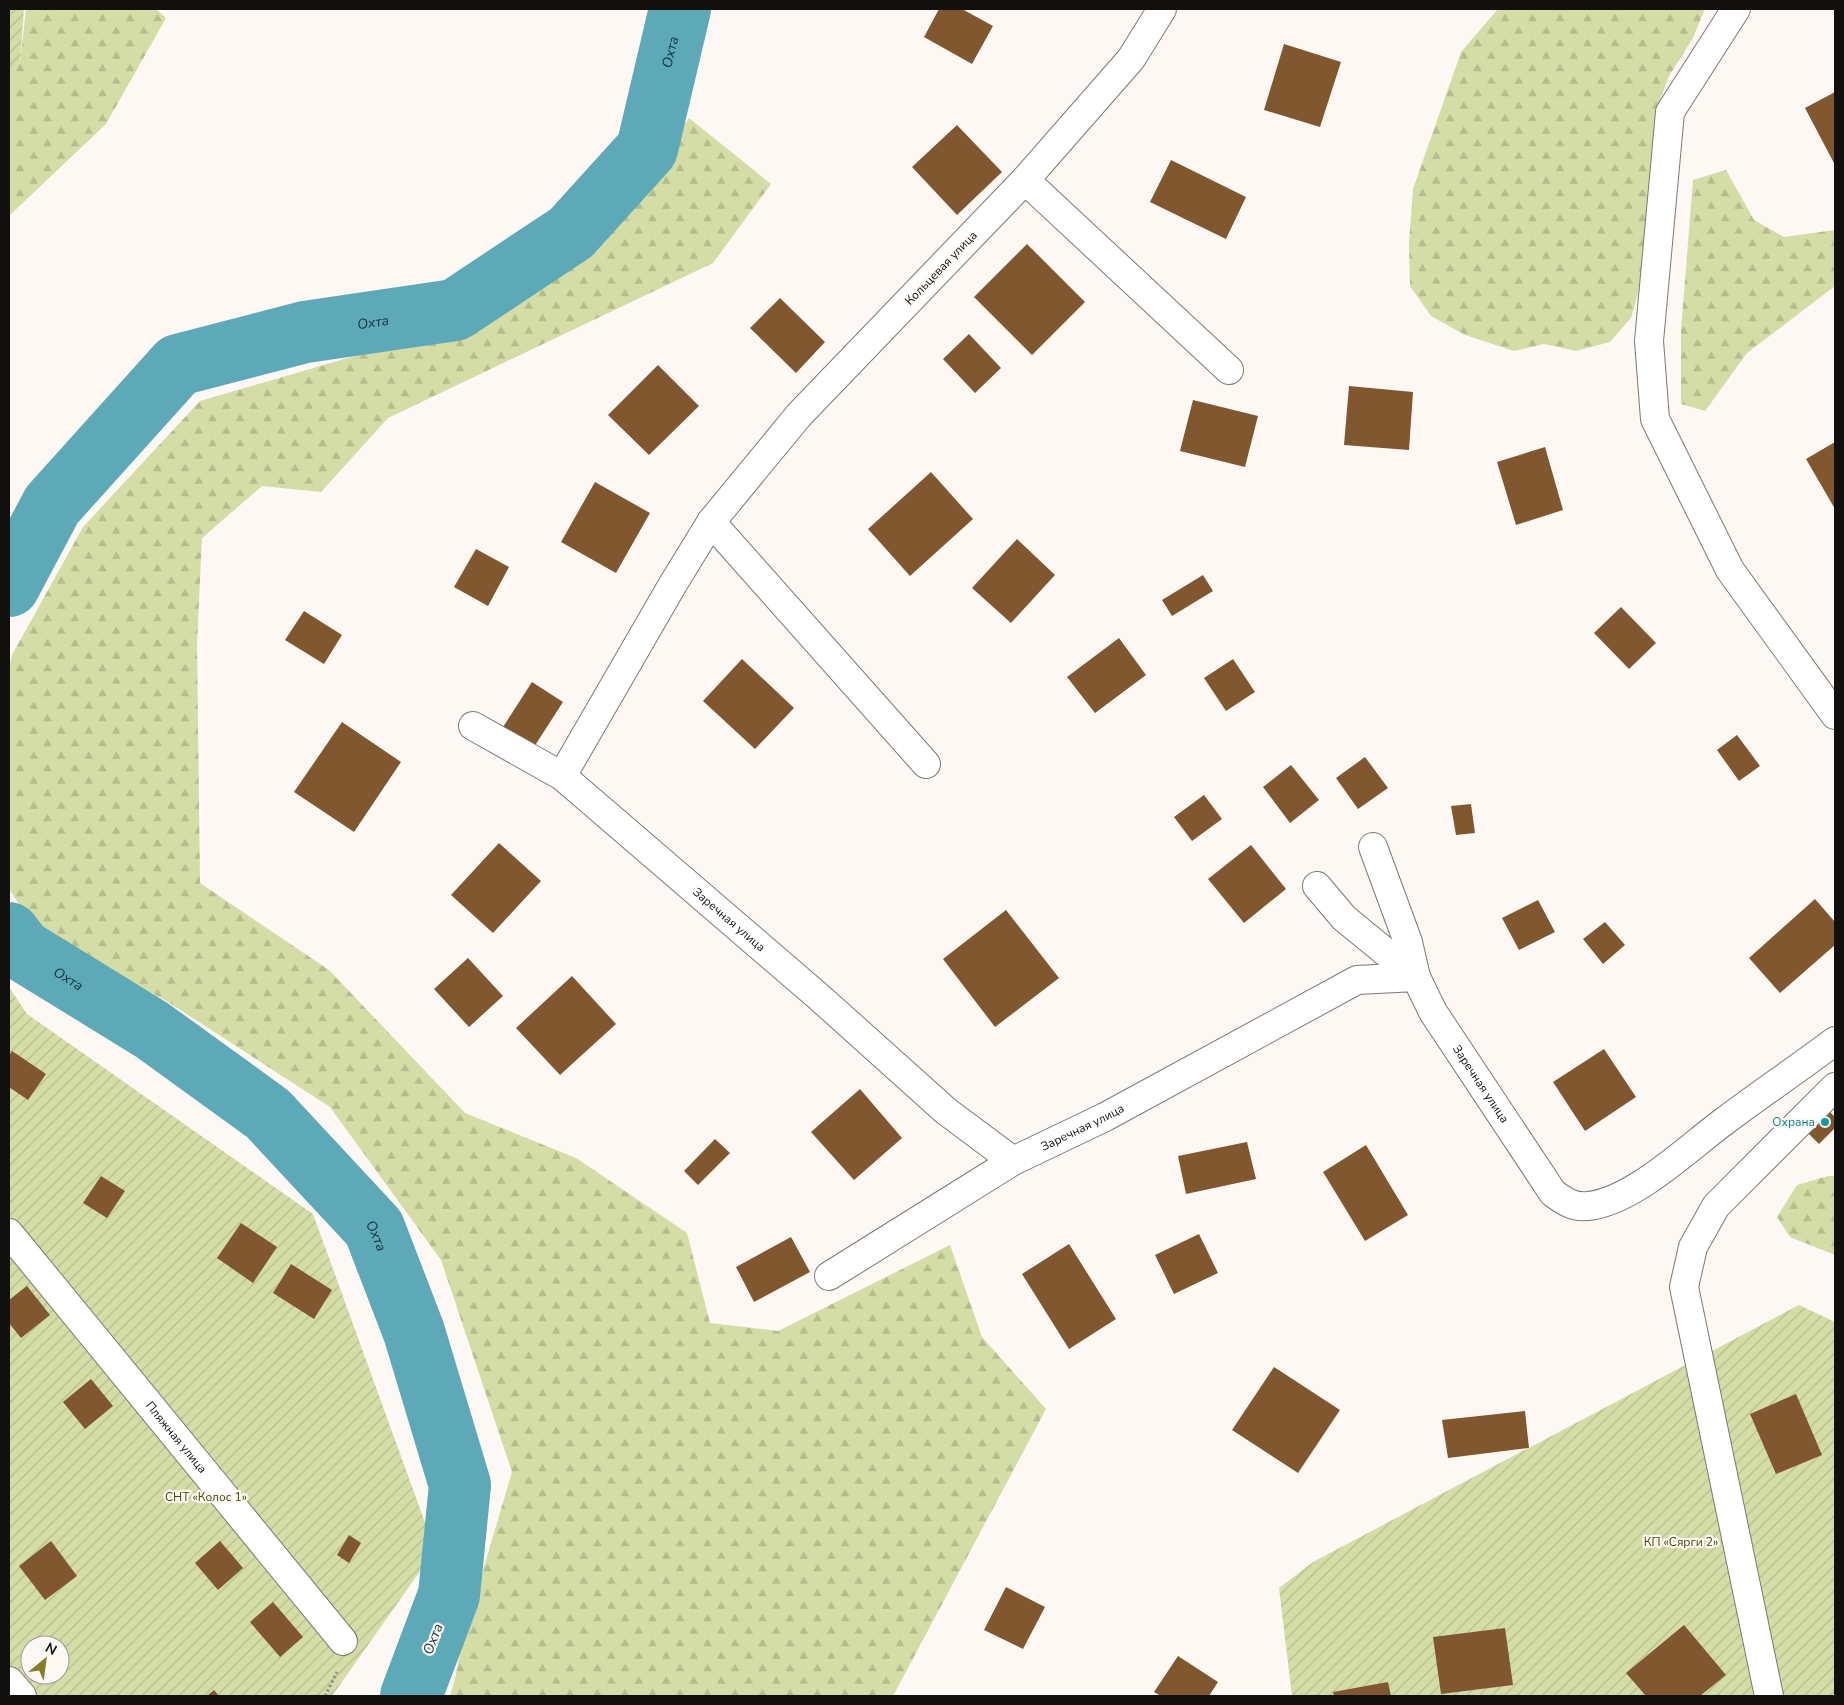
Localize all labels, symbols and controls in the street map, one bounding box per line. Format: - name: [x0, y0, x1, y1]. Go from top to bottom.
- water label: Охта: [657, 34, 683, 70]
- street label: Кольцевая улица: [901, 227, 981, 309]
- water label: Охта: [356, 310, 390, 334]
- street label: Заречная улица: [689, 884, 769, 955]
- water label: Охта: [50, 962, 87, 995]
- street label: Заречная улица: [1449, 1042, 1512, 1126]
- street label: Заречная улица: [1038, 1100, 1127, 1155]
- place label: Охрана: [1772, 1114, 1815, 1130]
- marker: Охрана: [1819, 1116, 1831, 1128]
- water label: Охта: [362, 1216, 392, 1254]
- street label: Пляжная улица: [142, 1398, 210, 1477]
- park label: СНТ «Колос 1»: [165, 1489, 247, 1505]
- park label: КП «Сярги 2»: [1644, 1534, 1718, 1550]
- water label: Охта: [418, 1621, 448, 1657]
- north arrow: [20, 1635, 70, 1685]
- text: N: [42, 1638, 60, 1660]

